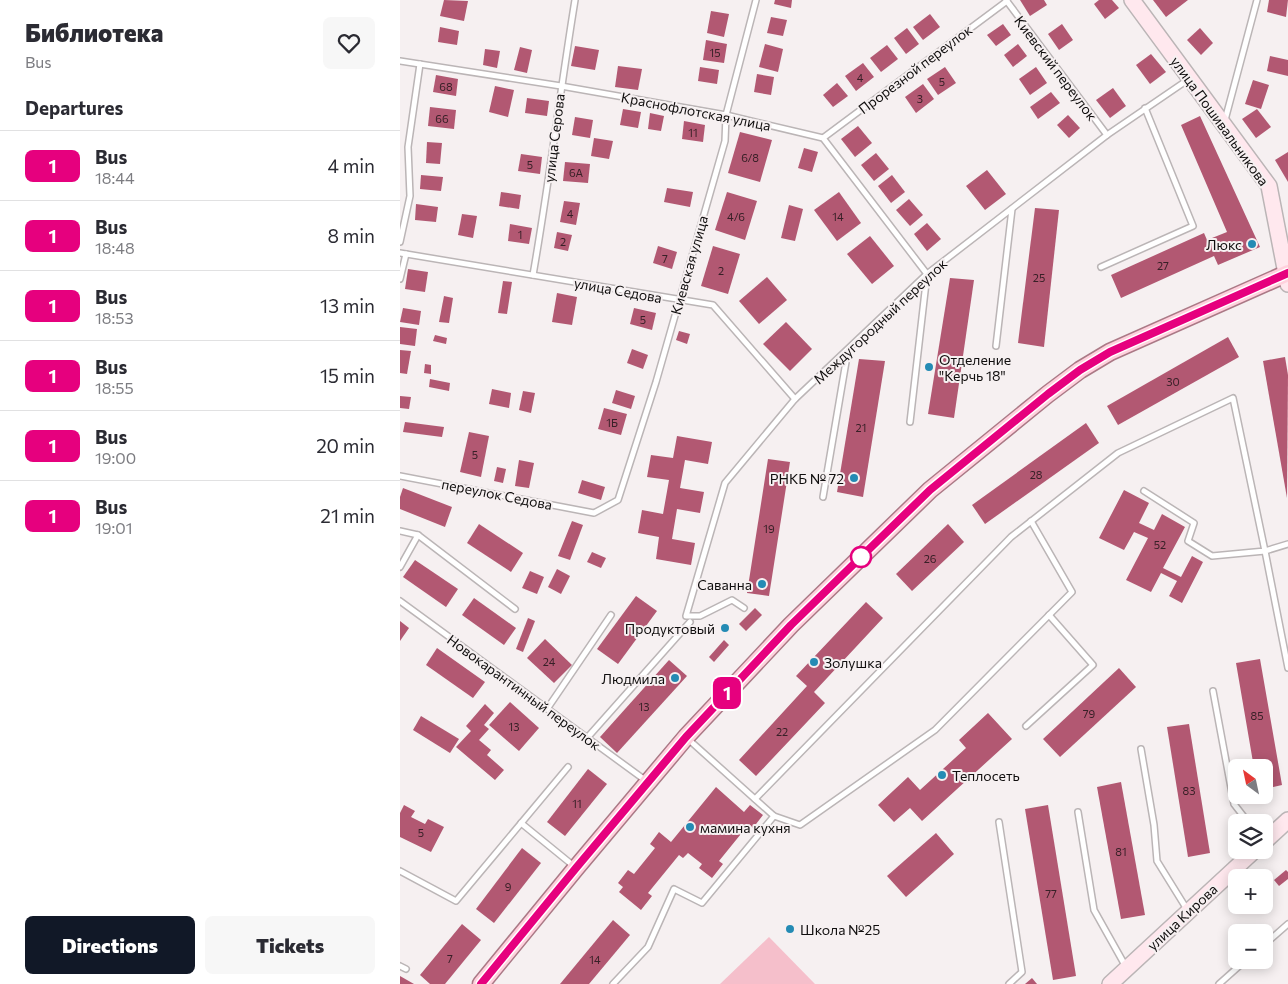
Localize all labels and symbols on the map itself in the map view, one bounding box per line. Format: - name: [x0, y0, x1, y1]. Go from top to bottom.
- street label: Киевский переулок: [1011, 12, 1101, 124]
- street label: Прорезной переулок: [855, 20, 976, 117]
- house number: 15: [709, 46, 721, 59]
- street label: улица Пошивальникова: [1167, 53, 1273, 189]
- house number: 4: [857, 71, 864, 84]
- house number: 5: [939, 75, 945, 88]
- house number: 68: [439, 80, 453, 93]
- street label: Краснофлотская улица: [620, 88, 772, 134]
- house number: 3: [917, 92, 923, 105]
- street label: улица Серова: [540, 93, 568, 183]
- house number: 66: [435, 112, 449, 125]
- house number: 11: [688, 126, 698, 139]
- house number: 6/8: [741, 151, 759, 164]
- house number: 5: [527, 158, 533, 171]
- house number: 6А: [569, 166, 583, 179]
- house number: 4: [567, 207, 574, 220]
- house number: 4/6: [727, 210, 745, 223]
- house number: 14: [832, 210, 844, 223]
- street label: Киевская улица: [667, 214, 711, 316]
- house number: 1: [518, 228, 522, 241]
- house number: 2: [560, 235, 566, 248]
- place label: Люкс: [1206, 236, 1242, 253]
- marker: Люкс: [1246, 238, 1258, 250]
- house number: 7: [662, 252, 668, 265]
- street label: Междугородный переулок: [810, 254, 951, 387]
- house number: 27: [1157, 259, 1169, 272]
- house number: 2: [718, 264, 724, 277]
- house number: 25: [1033, 271, 1045, 284]
- street label: улица Седова: [573, 274, 663, 306]
- house number: 5: [640, 313, 646, 326]
- place label: Отделение "Керчь 18": [939, 351, 1011, 384]
- marker: Отделение "Керчь 18": [923, 361, 935, 373]
- house number: 30: [1166, 375, 1180, 388]
- house number: 1Б: [606, 416, 618, 429]
- house number: 21: [856, 421, 866, 434]
- house number: 5: [472, 448, 478, 461]
- house number: 28: [1030, 468, 1043, 481]
- place label: РНКБ № 72: [770, 470, 844, 487]
- marker: РНКБ № 72: [848, 472, 860, 484]
- street label: переулок Седова: [440, 475, 554, 513]
- house number: 19: [763, 522, 775, 535]
- house number: 52: [1154, 538, 1166, 551]
- unlabelled marker: [850, 546, 872, 568]
- house number: 26: [924, 552, 937, 565]
- place label: Саванна: [697, 576, 752, 593]
- marker: Саванна: [756, 578, 768, 590]
- place label: Продуктовый: [625, 620, 715, 637]
- marker: Продуктовый: [719, 622, 731, 634]
- street label: Новокарантинный переулок: [444, 631, 605, 754]
- place label: Золушка: [824, 654, 882, 671]
- house number: 24: [543, 655, 556, 668]
- marker: Золушка: [808, 656, 820, 668]
- place label: Людмила: [602, 670, 665, 687]
- marker: Людмила: [669, 672, 681, 684]
- line badge: 1: [711, 677, 743, 709]
- house number: 13: [639, 700, 649, 713]
- house number: 79: [1083, 707, 1096, 720]
- house number: 85: [1251, 709, 1264, 722]
- house number: 13: [509, 720, 519, 733]
- house number: 22: [776, 725, 788, 738]
- north arrow: [1228, 759, 1272, 804]
- place label: Теплосеть: [952, 767, 1020, 784]
- marker: Теплосеть: [936, 769, 948, 781]
- house number: 83: [1183, 784, 1195, 797]
- house number: 11: [572, 797, 582, 810]
- place label: мамина кухня: [700, 819, 791, 836]
- marker: мамина кухня: [684, 821, 696, 833]
- house number: 5: [418, 826, 424, 839]
- house number: 81: [1115, 845, 1127, 858]
- house number: 9: [505, 880, 512, 893]
- street label: улица Кирова: [1143, 880, 1221, 954]
- house number: 77: [1045, 887, 1057, 900]
- place label: Школа №25: [800, 921, 880, 938]
- marker: Школа №25: [784, 923, 796, 935]
- house number: 7: [447, 952, 453, 965]
- house number: 14: [589, 953, 601, 966]

